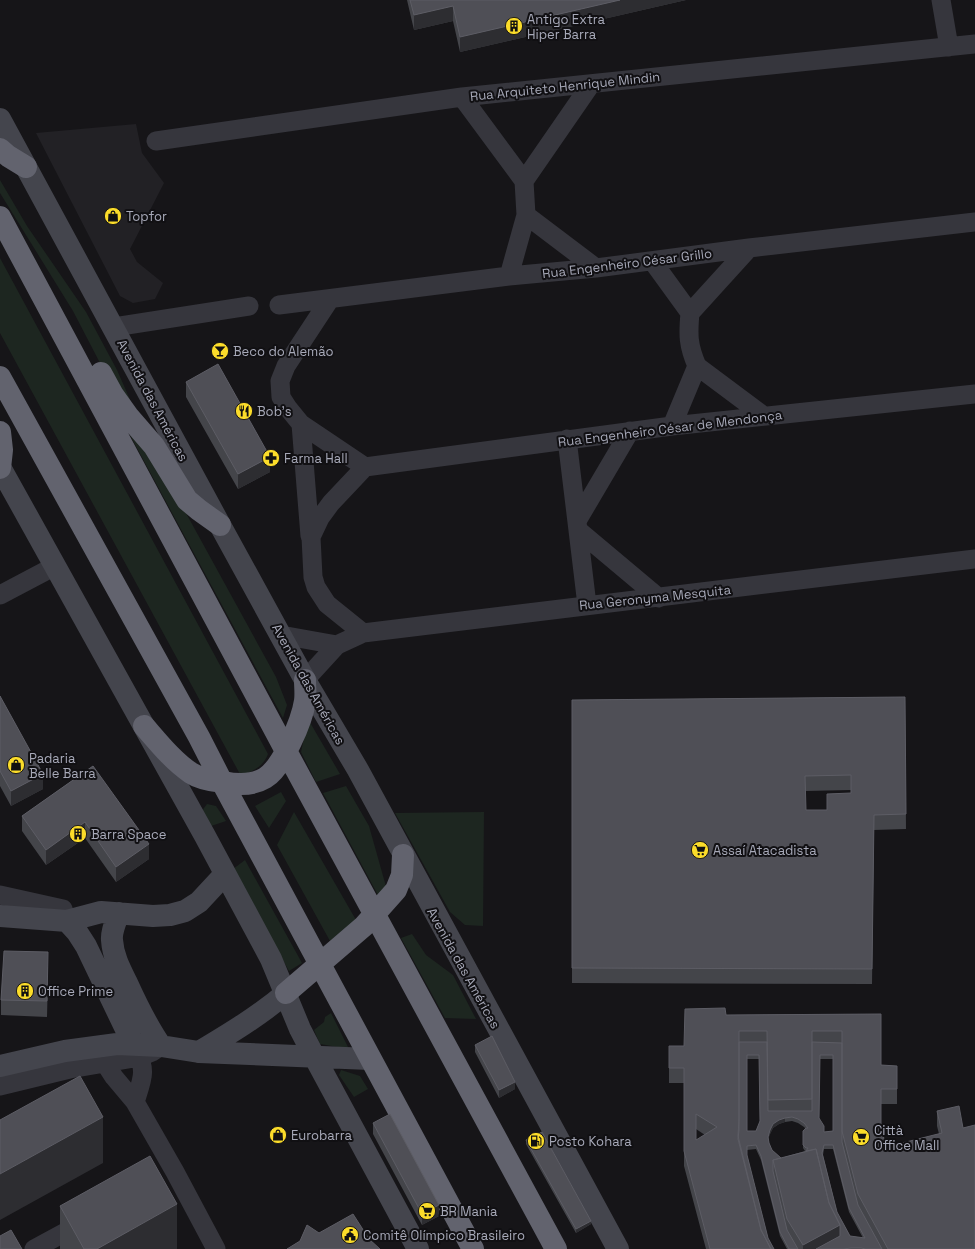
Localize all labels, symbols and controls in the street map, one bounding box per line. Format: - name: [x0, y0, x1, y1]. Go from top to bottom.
- place label: Antigo Extra Hiper Barra: [527, 11, 606, 43]
- building icon: Antigo Extra Hiper Barra: [504, 16, 524, 36]
- street label: Rua Arquiteto Henrique Mindin: [469, 68, 661, 105]
- shop icon: Topfor: [103, 206, 123, 226]
- place label: Topfor: [126, 208, 167, 225]
- street label: Rua Engenheiro César Grillo: [541, 245, 713, 282]
- street label: Avenida das Américas: [113, 336, 192, 464]
- bar icon: Beco do Alemão: [210, 341, 230, 361]
- place label: Beco do Alemão: [233, 343, 334, 360]
- restaurant icon: Bob's: [234, 401, 254, 421]
- place label: Bob's: [257, 403, 292, 420]
- street label: Rua Engenheiro César de Mendonça: [557, 406, 784, 451]
- pharmacy icon: Farma Hall: [261, 448, 281, 468]
- place label: Farma Hall: [284, 450, 348, 467]
- street label: Rua Geronyma Mesquita: [578, 581, 732, 614]
- street label: Avenida das Américas: [268, 621, 349, 748]
- place label: Padaria Belle Barra: [29, 750, 96, 782]
- shop icon: Padaria Belle Barra: [6, 755, 26, 775]
- building icon: Barra Space: [68, 824, 88, 844]
- place label: Barra Space: [91, 826, 167, 843]
- supermarket icon: Assaí Atacadista: [690, 840, 710, 860]
- place label: Assaí Atacadista: [713, 842, 817, 859]
- street label: Avenida das Américas: [423, 905, 504, 1032]
- building icon: Office Prime: [15, 981, 35, 1001]
- place label: Office Prime: [38, 983, 113, 1000]
- place label: Città Office Mall: [874, 1122, 939, 1154]
- shop icon: Eurobarra: [268, 1125, 288, 1145]
- place label: Eurobarra: [291, 1127, 352, 1144]
- supermarket icon: Città Office Mall: [851, 1127, 871, 1147]
- fuel station icon: Posto Kohara: [526, 1131, 546, 1151]
- place label: Posto Kohara: [549, 1133, 632, 1150]
- supermarket icon: BR Mania: [417, 1201, 437, 1221]
- place label: BR Mania: [440, 1203, 498, 1220]
- public building icon: Comitê Olímpico Brasileiro: [340, 1225, 360, 1245]
- place label: Comitê Olímpico Brasileiro: [363, 1227, 525, 1244]

